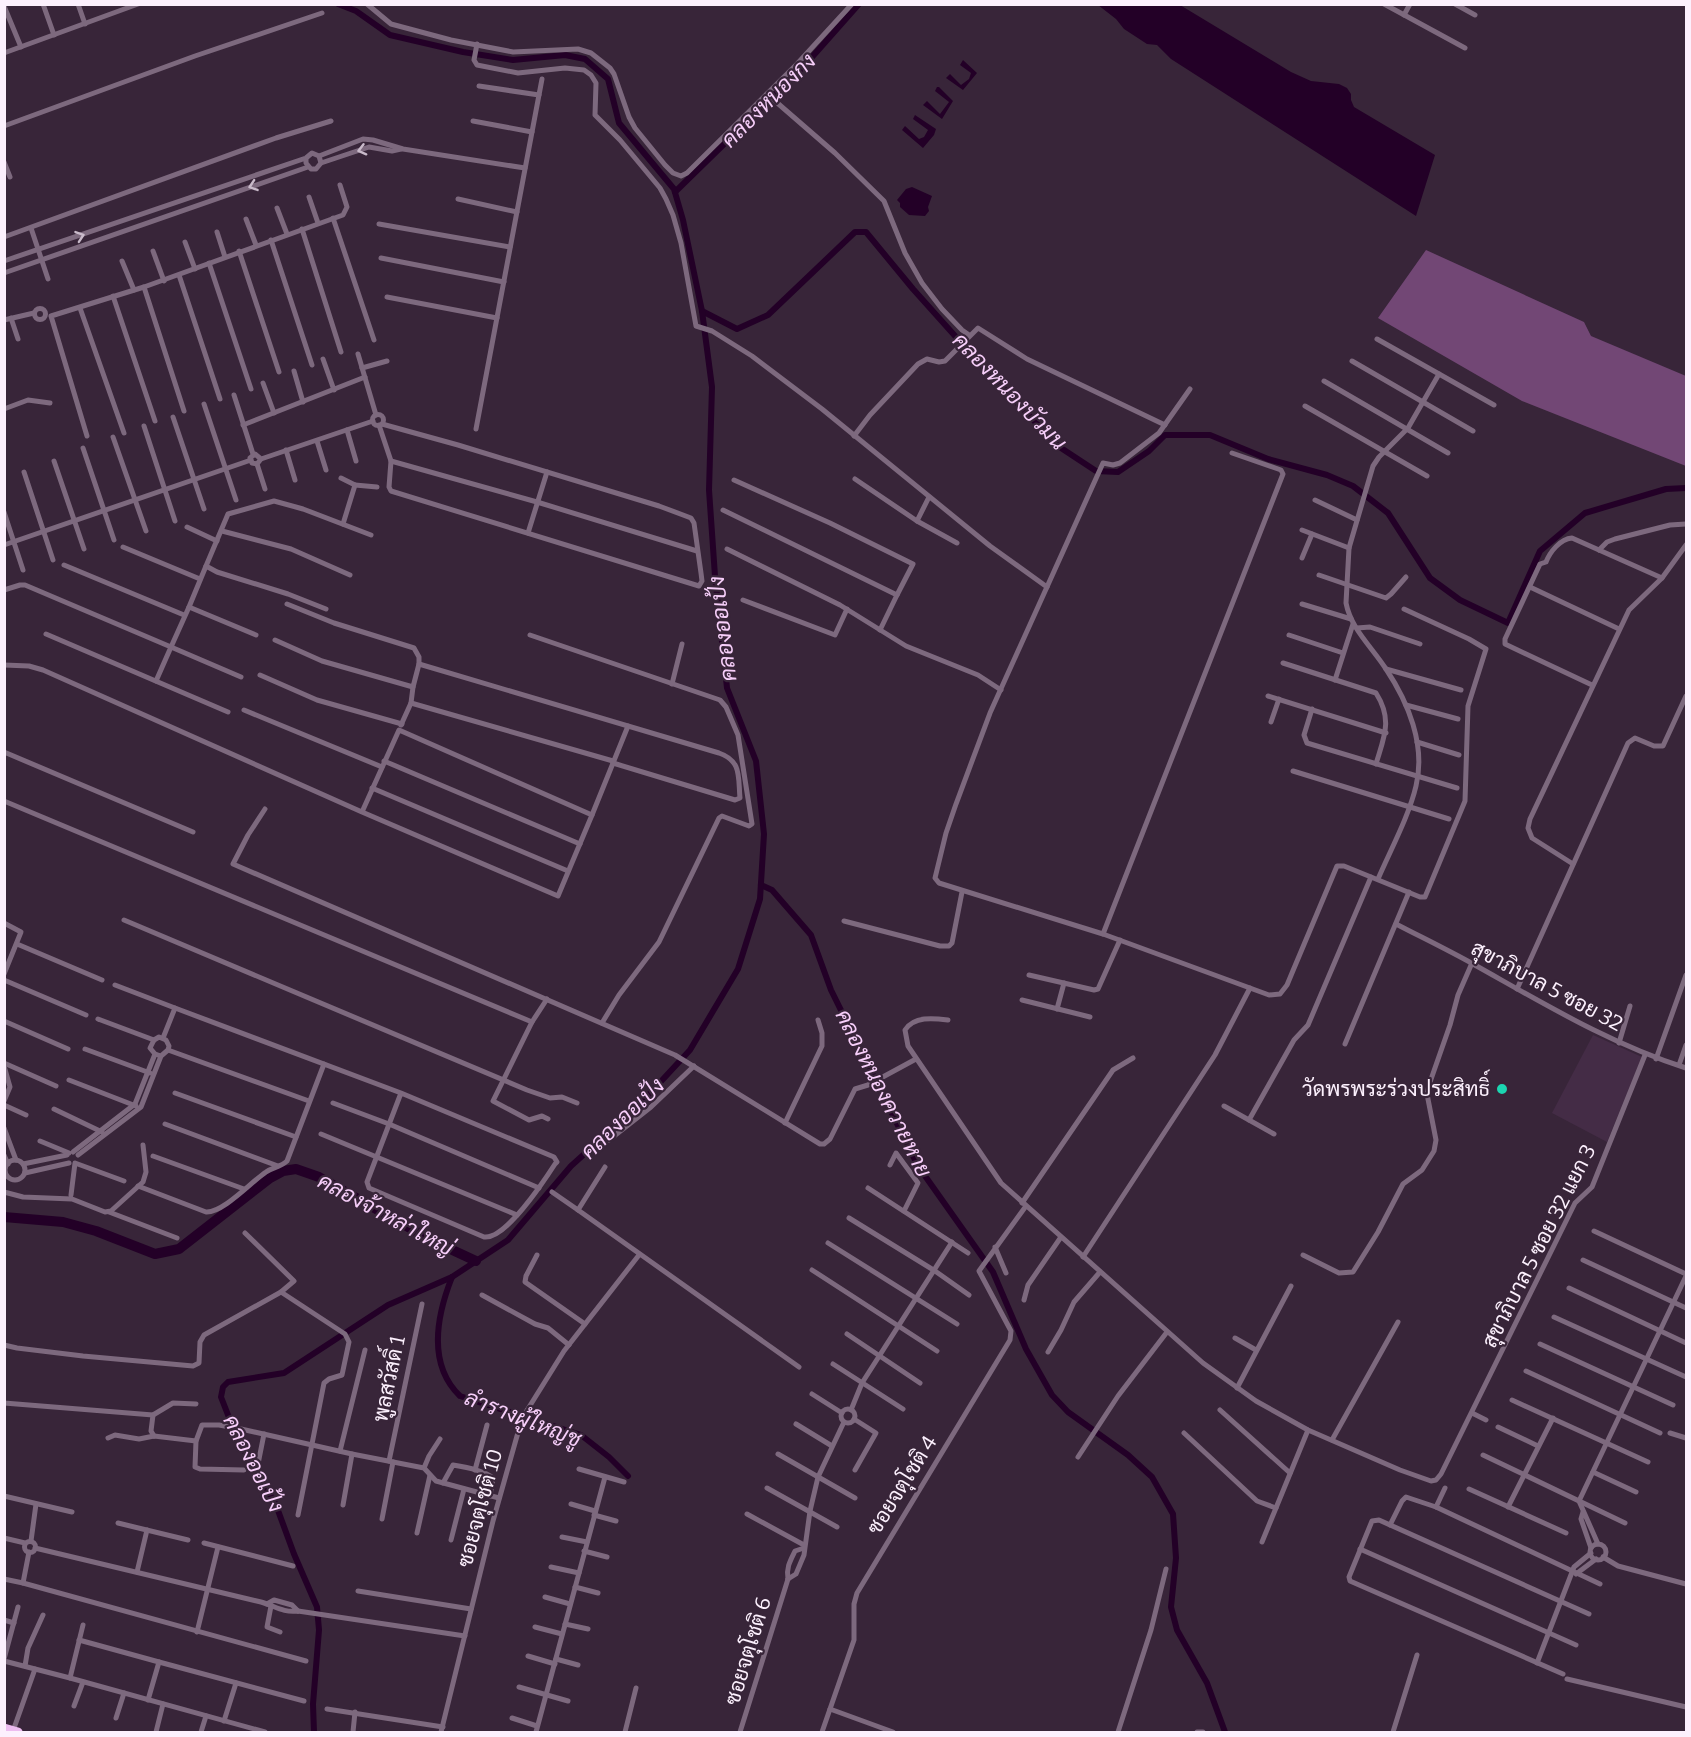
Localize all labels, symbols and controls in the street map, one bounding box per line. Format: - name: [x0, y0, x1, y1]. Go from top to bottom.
- water label: คลองหนองกง: [715, 47, 821, 153]
- one-way arrow: [357, 143, 367, 156]
- one-way arrow: [248, 179, 259, 192]
- one-way arrow: [74, 230, 85, 243]
- water label: คลองหนองบัวมน: [947, 327, 1072, 456]
- water label: คลองออเป้ง: [703, 575, 742, 683]
- street label: สุขาภิบาล 5 ซอย 32: [1466, 935, 1627, 1038]
- water label: คลองหนองควายหาย: [830, 1005, 938, 1182]
- place label: วัดพรพระร่วงประสิทธิ์: [1302, 1069, 1490, 1102]
- water label: คลองออเป้ง: [575, 1072, 670, 1165]
- marker: วัดพรพระร่วงประสิทธิ์: [1495, 1082, 1509, 1096]
- street label: สุขาภิบาล 5 ซอย 32 แยก 3: [1476, 1140, 1603, 1353]
- water label: คลองจ้าหล่าใหญ่: [313, 1166, 460, 1262]
- street label: พูลสวัสดิ์ 1: [360, 1332, 413, 1425]
- water label: ลำรางผู้ใหญ่ชู: [460, 1383, 586, 1455]
- water label: คลองออเป้ง: [217, 1410, 290, 1517]
- street label: ซอยจตุโชติ 4: [861, 1431, 943, 1540]
- street label: ซอยจตุโชติ 10: [452, 1446, 509, 1570]
- street label: ซอยจตุโชติ 6: [719, 1594, 778, 1708]

